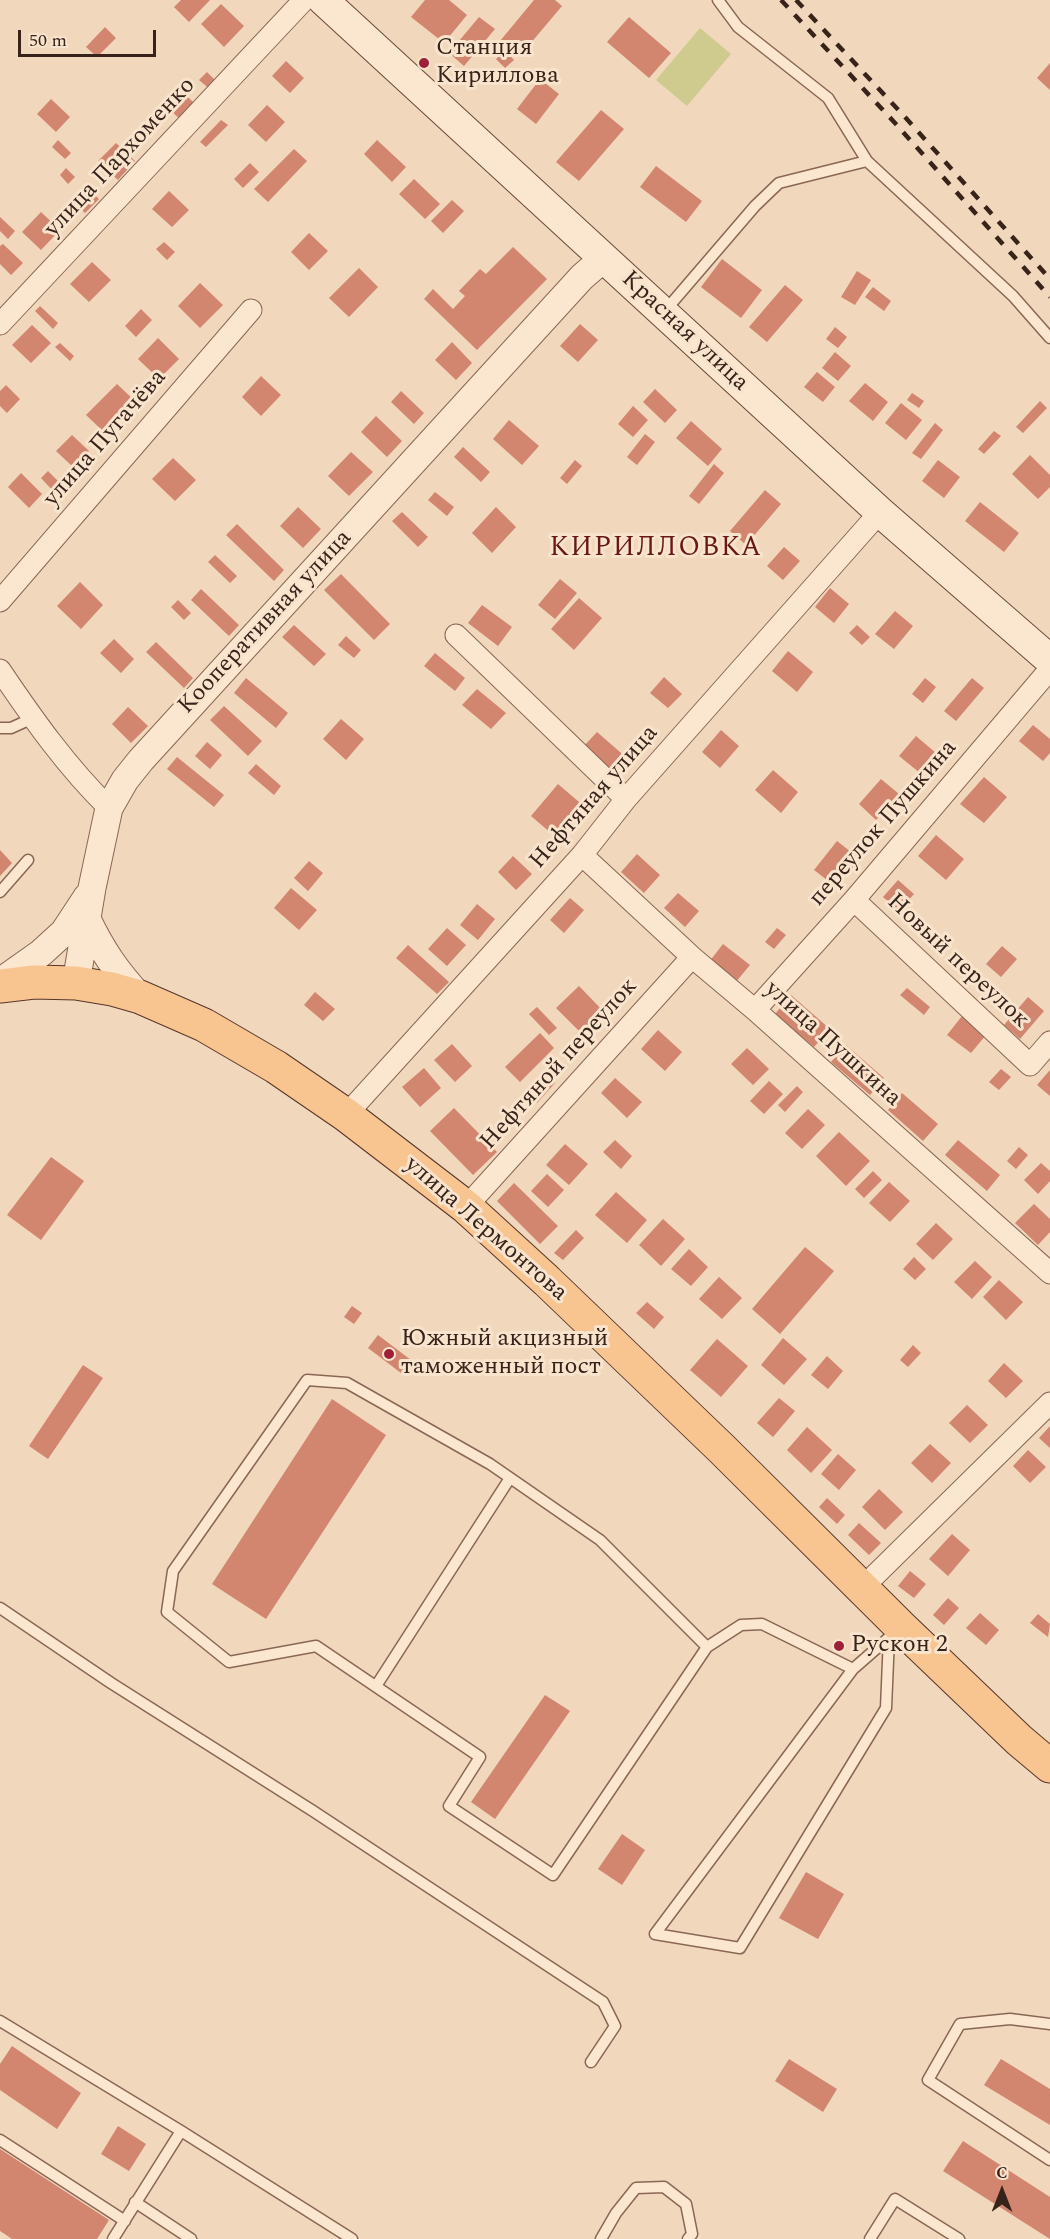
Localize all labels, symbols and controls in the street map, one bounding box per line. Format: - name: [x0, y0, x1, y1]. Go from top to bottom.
- scale bar: [21, 18, 159, 56]
- text: 50 m: [29, 27, 67, 54]
- place label: Станция Кириллова: [436, 35, 559, 91]
- marker: Станция Кириллова: [417, 56, 431, 70]
- street label: улица Пархоменко: [40, 72, 202, 244]
- street label: Красная улица: [614, 266, 754, 398]
- street label: улица Пугачёва: [38, 364, 174, 514]
- street label: Кооперативная улица: [173, 525, 359, 721]
- district label: КИРИЛЛОВКА: [549, 534, 763, 566]
- street label: Нефтяная улица: [525, 720, 665, 876]
- street label: переулок Пушкина: [804, 735, 964, 913]
- street label: Новый переулок: [880, 889, 1034, 1035]
- street label: Нефтяной переулок: [475, 973, 645, 1157]
- street label: улица Пушкина: [758, 976, 906, 1114]
- street label: улица Лермонтова: [398, 1151, 572, 1309]
- place label: Южный акцизный таможенный пост: [401, 1326, 608, 1382]
- marker: Южный акцизный таможенный пост: [382, 1347, 396, 1361]
- place label: Рускон 2: [851, 1632, 948, 1660]
- marker: Рускон 2: [832, 1639, 846, 1653]
- north arrow: [972, 2161, 1032, 2221]
- text: С: [996, 2161, 1008, 2185]

